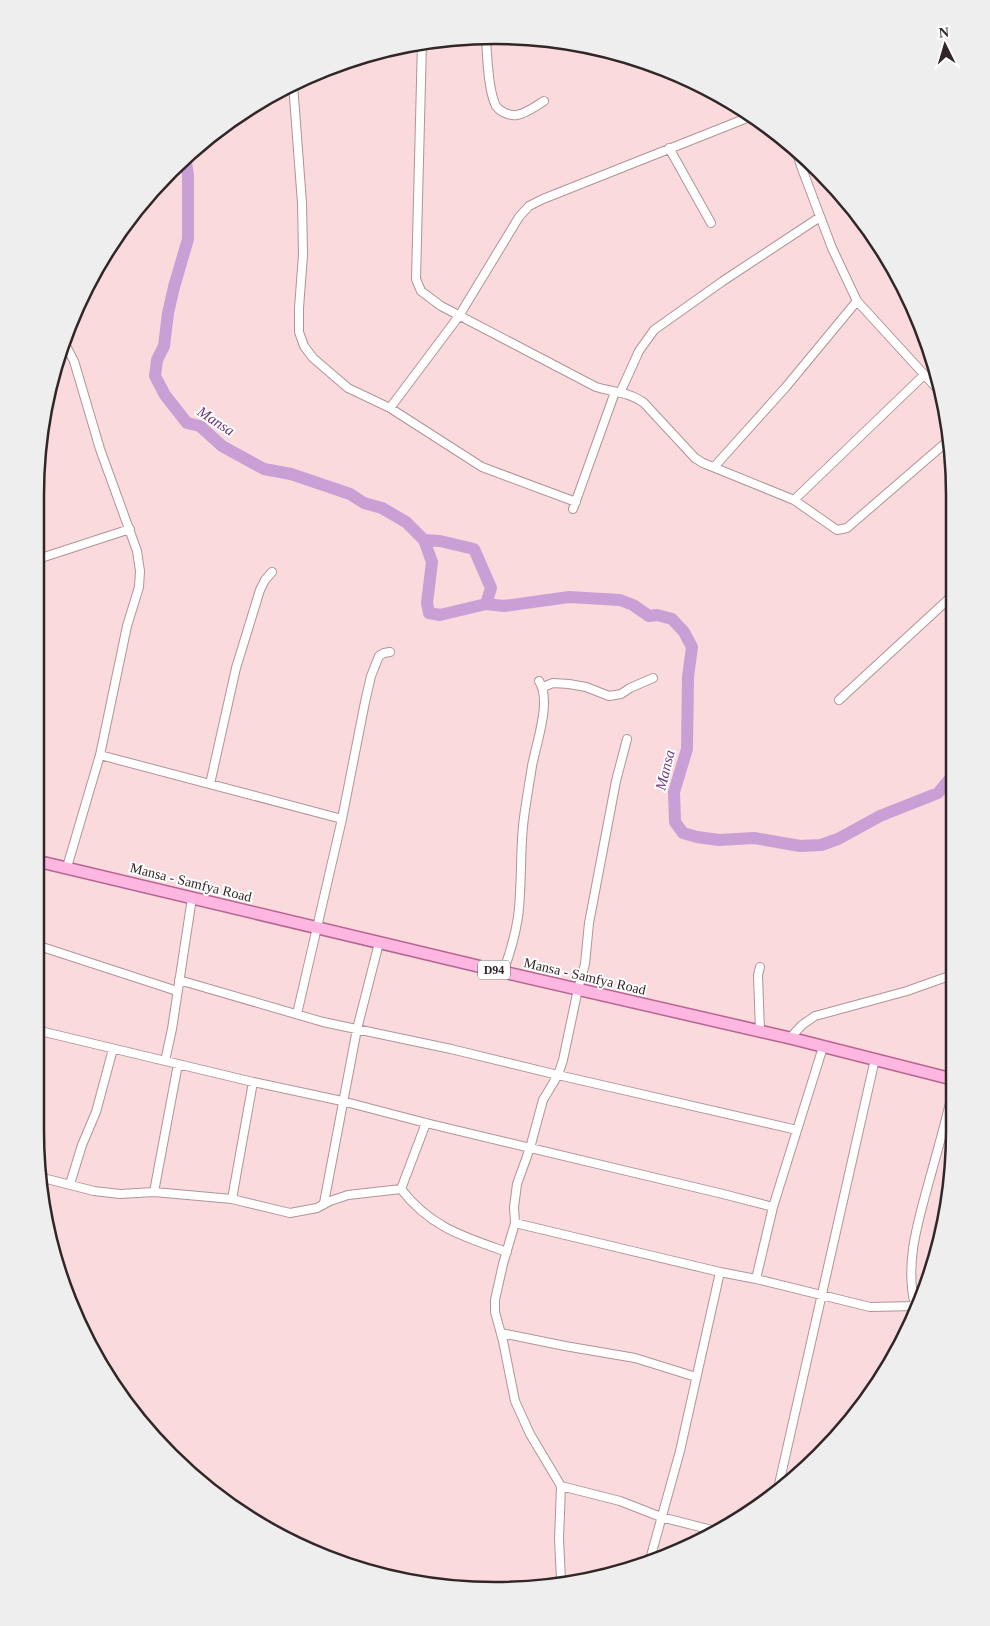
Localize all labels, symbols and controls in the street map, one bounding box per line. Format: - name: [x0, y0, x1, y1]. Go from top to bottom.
- north arrow: [920, 20, 970, 70]
- text: N: [938, 25, 950, 40]
- water label: Mansa: [194, 403, 237, 439]
- water label: Mansa: [652, 748, 678, 793]
- street label: Mansa - Samfya Road: [129, 860, 253, 905]
- street label: Mansa - Samfya Road: [522, 955, 647, 998]
- road number: D94: [478, 960, 510, 980]

